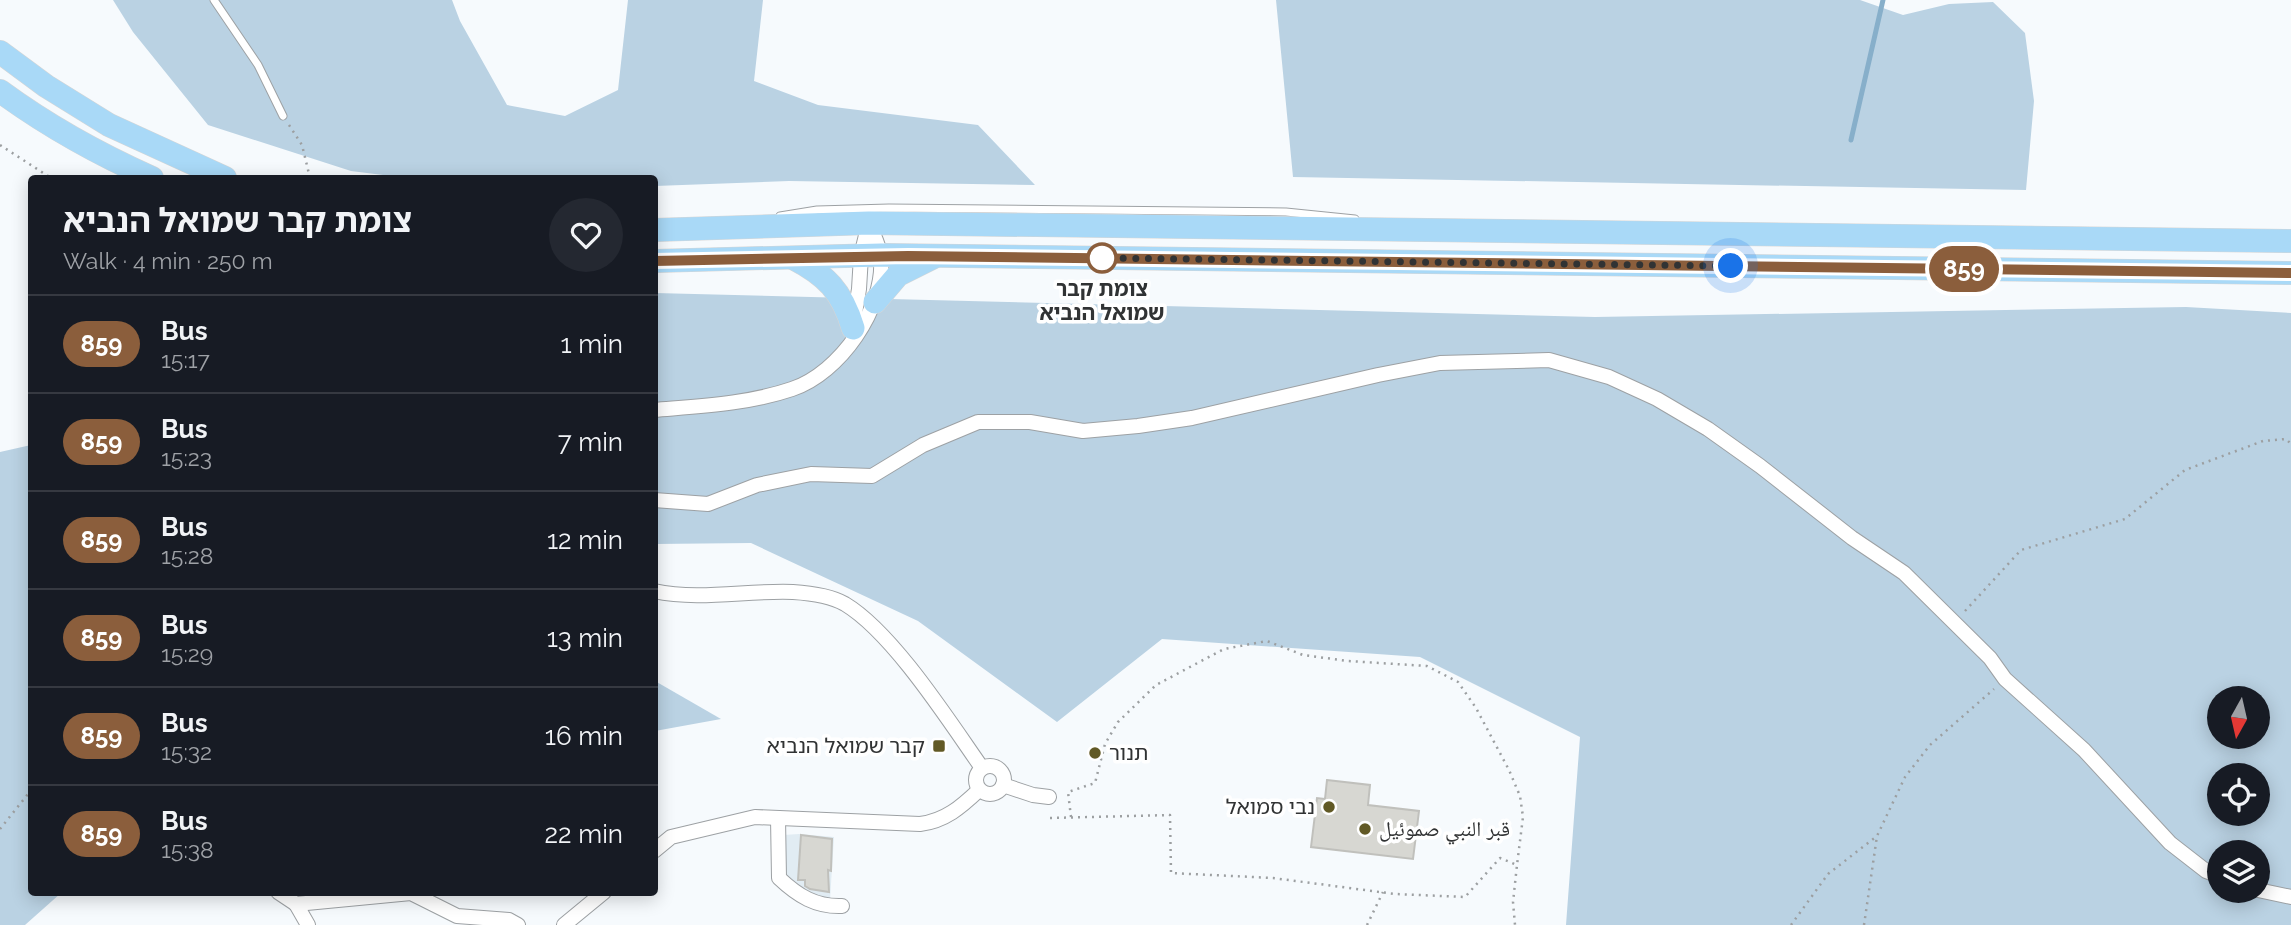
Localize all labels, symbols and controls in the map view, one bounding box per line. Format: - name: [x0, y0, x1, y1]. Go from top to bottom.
- button: heart: [549, 198, 623, 272]
- text: צומת קבר שמואל הנביא: [63, 201, 412, 240]
- marker: צומת קבר שמואל הנביא: [1087, 243, 1117, 273]
- line badge: 859: [1924, 246, 2004, 292]
- text: Walk · 4 min · 250 m: [63, 247, 273, 274]
- your location: [1713, 248, 1748, 283]
- text: 859: [1943, 254, 1985, 283]
- place label: צומת קבר שמואל הנביא: [1039, 276, 1165, 325]
- text: Bus: [161, 316, 208, 346]
- text: 859: [81, 329, 122, 358]
- text: 1 min: [561, 329, 623, 359]
- text: 15:17: [161, 346, 210, 373]
- text: Bus: [161, 414, 208, 444]
- text: 859: [81, 427, 122, 456]
- text: 7 min: [558, 427, 623, 457]
- text: 15:23: [161, 444, 212, 471]
- text: Bus: [161, 512, 208, 542]
- text: 859: [81, 525, 122, 554]
- text: 12 min: [547, 525, 623, 555]
- text: 15:28: [161, 542, 213, 569]
- text: Bus: [161, 610, 208, 640]
- text: 859: [81, 623, 122, 652]
- text: 13 min: [547, 623, 623, 653]
- text: 15:29: [161, 640, 213, 667]
- north arrow: [2207, 686, 2270, 749]
- map controls: [2207, 686, 2270, 903]
- text: Bus: [161, 708, 208, 738]
- text: 859: [81, 721, 122, 750]
- text: 16 min: [545, 721, 623, 751]
- place label: קבר שמואל הנביא: [766, 733, 925, 758]
- text: 15:32: [161, 738, 212, 765]
- marker: קבר שמואל הנביא: [931, 738, 947, 754]
- place label: תנור: [1109, 740, 1148, 765]
- marker: תנור: [1087, 745, 1103, 761]
- button: locate: [2207, 763, 2270, 826]
- place label: נבי סמואל: [1226, 794, 1315, 819]
- marker: נבי סמואל: [1321, 799, 1337, 815]
- text: Bus: [161, 806, 208, 836]
- place label: قبر النبي صموئيل: [1379, 816, 1510, 845]
- text: 859: [81, 819, 122, 848]
- text: 22 min: [545, 819, 623, 849]
- marker: قبر النبي صموئيل: [1357, 821, 1373, 837]
- text: 15:38: [161, 836, 214, 863]
- button: layers: [2207, 840, 2270, 903]

